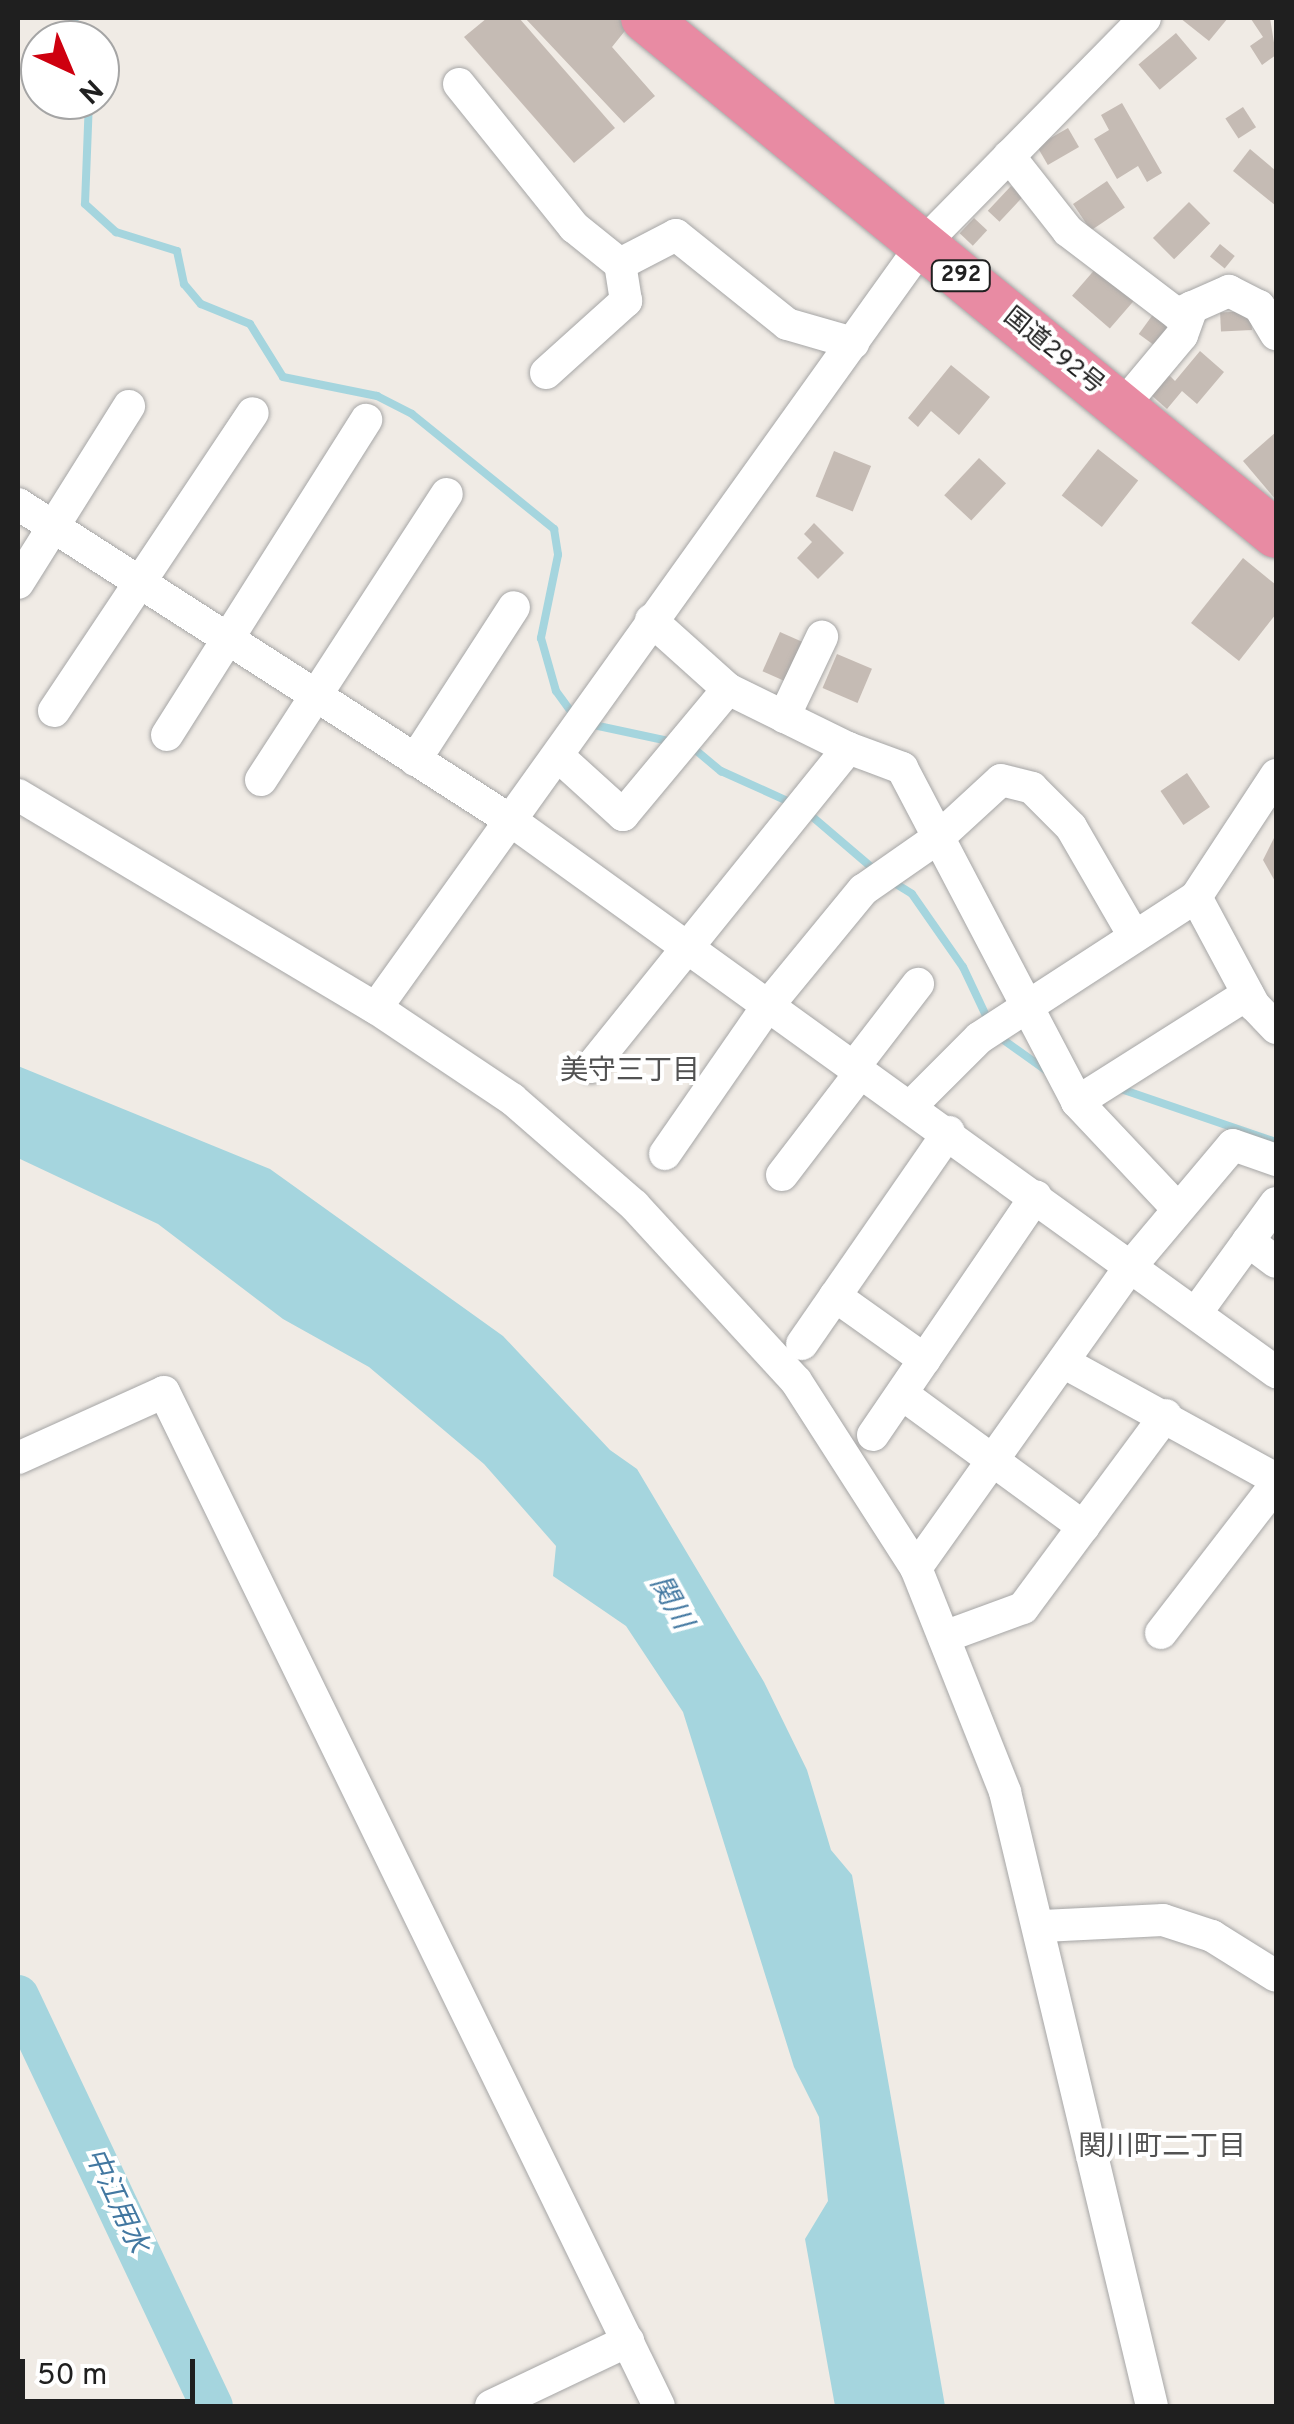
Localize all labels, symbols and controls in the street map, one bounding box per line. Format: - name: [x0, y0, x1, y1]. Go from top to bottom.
- north arrow: [20, 20, 120, 120]
- text: N: [70, 70, 109, 110]
- road number: 292: [928, 259, 994, 293]
- street label: 国道292号: [997, 302, 1109, 402]
- district label: 美守三丁目: [560, 1055, 700, 1089]
- water label: 関川: [642, 1570, 698, 1636]
- district label: 関川町二丁目: [1078, 2131, 1246, 2165]
- water label: 中江用水: [76, 2143, 154, 2259]
- scale bar: [25, 2339, 200, 2401]
- text: 50 m: [37, 2358, 107, 2395]

